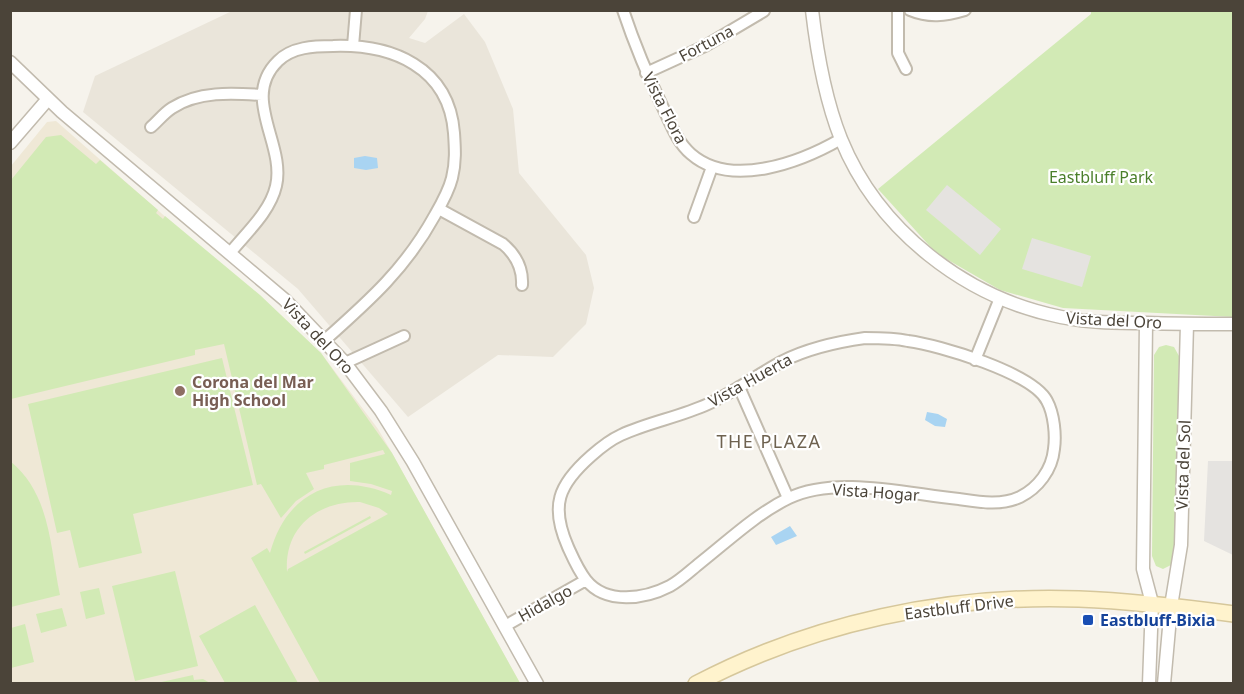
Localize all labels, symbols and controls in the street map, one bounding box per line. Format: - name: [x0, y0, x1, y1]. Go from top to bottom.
- street label: Fortuna: [675, 19, 737, 67]
- street label: Vista Flora: [638, 68, 692, 148]
- park label: Eastbluff Park: [1049, 166, 1154, 188]
- street label: Vista del Oro: [277, 293, 359, 379]
- street label: Vista del Oro: [1066, 307, 1162, 333]
- street label: Vista Huerta: [704, 348, 796, 412]
- place label: Corona del Mar High School: [192, 371, 314, 411]
- marker: Corona del Mar High School: [173, 384, 187, 398]
- street label: Vista del Sol: [1170, 420, 1196, 510]
- district label: THE PLAZA: [716, 429, 822, 453]
- street label: Vista Hogar: [832, 478, 921, 506]
- street label: Hidalgo: [514, 579, 576, 627]
- street label: Eastbluff Drive: [903, 589, 1015, 625]
- place label: Eastbluff-Bixia: [1100, 609, 1215, 631]
- marker: Eastbluff-Bixia: [1081, 613, 1095, 627]

